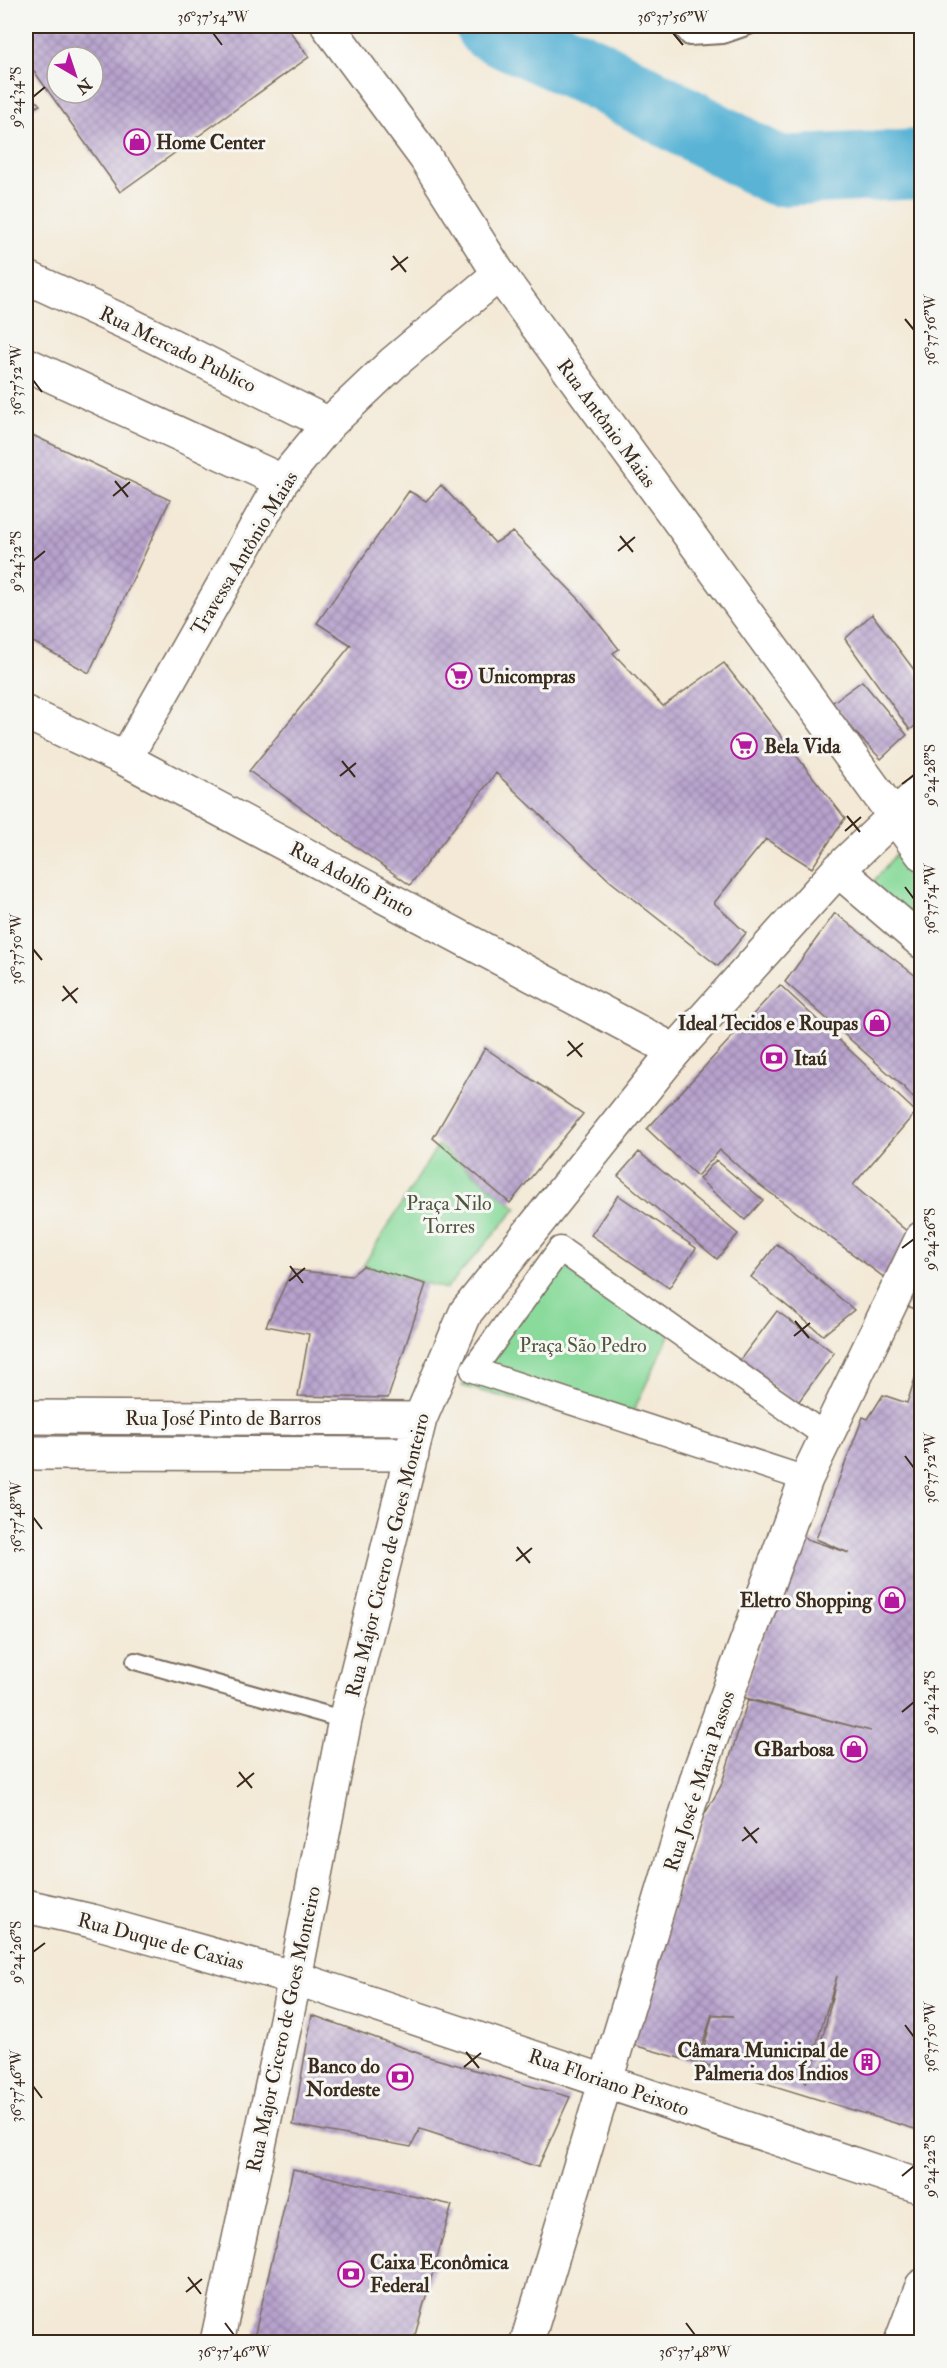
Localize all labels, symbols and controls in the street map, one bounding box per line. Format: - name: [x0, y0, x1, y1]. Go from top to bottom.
- text: 36°37'54"W: [177, 8, 249, 27]
- text: 36°37'56"W: [637, 8, 709, 27]
- north arrow: [45, 45, 105, 105]
- text: 9°24'34"S: [7, 66, 26, 129]
- text: N: [71, 73, 96, 99]
- shop icon: Home Center: [122, 127, 152, 157]
- place label: Home Center: [156, 130, 266, 155]
- text: 36°37'56"W: [921, 294, 940, 366]
- street label: Rua Mercado Publico: [95, 301, 260, 398]
- text: 36°37'52"W: [7, 344, 26, 416]
- street label: Rua Antônio Maias: [551, 354, 662, 493]
- street label: Travessa Antônio Maias: [186, 466, 303, 640]
- text: 9°24'32"S: [7, 531, 26, 592]
- supermarket icon: Unicompras: [444, 661, 474, 691]
- place label: Unicompras: [478, 664, 576, 690]
- supermarket icon: Bela Vida: [729, 731, 759, 761]
- place label: Bela Vida: [764, 734, 841, 759]
- text: 9°24'28"S: [921, 744, 940, 807]
- street label: Rua Adolfo Pinto: [285, 836, 418, 923]
- text: 36°37'54"W: [921, 863, 940, 935]
- text: 36°37'50"W: [7, 913, 26, 985]
- shop icon: Ideal Tecidos e Roupas: [862, 1008, 892, 1038]
- place label: Ideal Tecidos e Roupas: [678, 1011, 858, 1037]
- bank icon: Itaú: [759, 1043, 789, 1073]
- place label: Itaú: [794, 1046, 828, 1071]
- park label: Praça Nilo Torres: [406, 1191, 492, 1239]
- text: 9°24'26"S: [921, 1208, 940, 1271]
- park label: Praça São Pedro: [519, 1333, 647, 1358]
- street label: Rua José Pinto de Barros: [125, 1406, 321, 1431]
- street label: Rua Major Cicero de Goes Monteiro: [340, 1410, 435, 1700]
- text: 36°37'52"W: [921, 1432, 940, 1504]
- text: 36°37'48"W: [7, 1480, 26, 1553]
- shop icon: Eletro Shopping: [877, 1585, 907, 1615]
- place label: Eletro Shopping: [740, 1588, 873, 1614]
- text: 9°24'24"S: [921, 1670, 940, 1735]
- street label: Rua José e Maria Passos: [658, 1688, 741, 1875]
- shop icon: GBarbosa: [839, 1734, 869, 1764]
- place label: GBarbosa: [754, 1737, 835, 1762]
- street label: Rua Major Cicero de Goes Monteiro: [241, 1884, 326, 2174]
- street label: Rua Duque de Caxias: [75, 1907, 247, 1976]
- text: 9°24'26"S: [7, 1921, 26, 1984]
- text: 36°37'50"W: [921, 2001, 940, 2073]
- place label: Câmara Municipal de Palmeria dos Índios: [677, 2038, 849, 2086]
- street label: Rua Floriano Peixoto: [525, 2043, 693, 2122]
- building icon: Câmara Municipal de Palmeria dos Índios: [852, 2047, 882, 2077]
- text: 36°37'46"W: [7, 2049, 26, 2122]
- place label: Banco do Nordeste: [305, 2054, 381, 2102]
- bank icon: Banco do Nordeste: [385, 2062, 415, 2092]
- text: 9°24'22"S: [921, 2135, 940, 2198]
- place label: Caixa Econômica Federal: [370, 2250, 509, 2298]
- bank icon: Caixa Econômica Federal: [336, 2259, 366, 2289]
- text: 36°37'46"W: [198, 2343, 271, 2362]
- text: 36°37'48"W: [659, 2343, 732, 2362]

